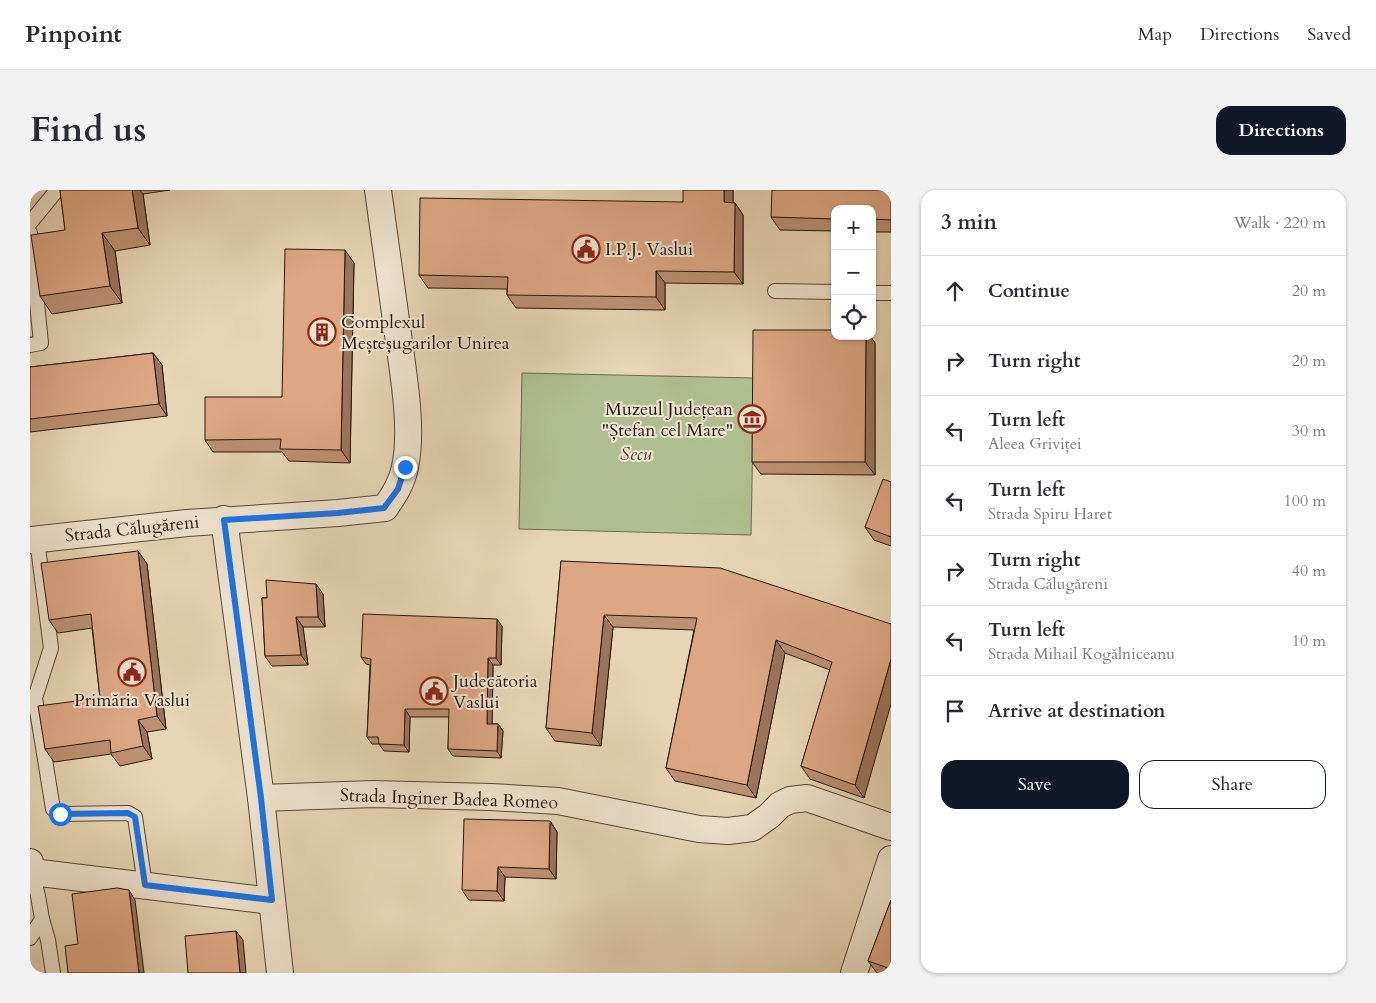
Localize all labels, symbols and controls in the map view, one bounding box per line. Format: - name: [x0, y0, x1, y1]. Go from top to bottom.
- text: Pinpoint: [25, 18, 122, 51]
- text: Map: [1138, 22, 1172, 47]
- text: Directions: [1200, 22, 1279, 47]
- text: Saved: [1307, 22, 1351, 47]
- text: Find us: [30, 106, 146, 154]
- button: Directions: [1216, 106, 1346, 155]
- map controls: [831, 205, 876, 340]
- button: +: [831, 205, 876, 250]
- text: 3 min: [941, 208, 997, 237]
- text: Walk · 220 m: [1234, 212, 1326, 234]
- public building icon: I.P.J. Vaslui: [571, 234, 601, 264]
- place label: I.P.J. Vaslui: [605, 237, 693, 262]
- button: −: [831, 250, 876, 295]
- icon: ahead: [941, 277, 969, 305]
- text: Continue: [988, 278, 1070, 304]
- text: 20 m: [1292, 280, 1326, 302]
- button: locate: [831, 295, 876, 340]
- place label: Complexul Meșteșugarilor Unirea: [341, 310, 510, 356]
- building icon: Complexul Meșteșugarilor Unirea: [307, 317, 337, 347]
- icon: right: [941, 347, 969, 375]
- text: Turn right: [988, 348, 1080, 374]
- text: 20 m: [1292, 350, 1326, 372]
- place label: Muzeul Județean "Ștefan cel Mare": [602, 397, 734, 443]
- museum icon: Muzeul Județean "Ștefan cel Mare": [737, 404, 767, 434]
- text: Turn left: [988, 407, 1065, 433]
- icon: left: [941, 417, 969, 445]
- text: 30 m: [1292, 420, 1326, 442]
- text: Aleea Griviței: [988, 433, 1082, 455]
- park label: Secu: [620, 442, 652, 467]
- route end: [394, 456, 417, 479]
- text: Turn left: [988, 477, 1065, 503]
- icon: left: [941, 487, 969, 515]
- text: 100 m: [1284, 490, 1326, 512]
- text: Strada Spiru Haret: [988, 503, 1112, 525]
- street label: Strada Călugăreni: [64, 510, 200, 548]
- text: Turn right: [988, 547, 1080, 573]
- icon: right: [941, 557, 969, 585]
- text: 40 m: [1292, 560, 1326, 582]
- text: Strada Călugăreni: [988, 573, 1108, 595]
- text: Turn left: [988, 617, 1065, 643]
- icon: left: [941, 627, 969, 655]
- text: 10 m: [1292, 630, 1326, 652]
- text: Strada Mihail Kogălniceanu: [988, 643, 1175, 665]
- public building icon: Primăria Vaslui: [117, 657, 147, 687]
- place label: Judecătoria Vaslui: [450, 669, 538, 715]
- public building icon: Judecătoria Vaslui: [419, 676, 449, 706]
- place label: Primăria Vaslui: [74, 688, 190, 713]
- icon: arrive: [941, 697, 969, 725]
- text: Arrive at destination: [988, 698, 1165, 724]
- button: Save: [941, 760, 1129, 809]
- button: Share: [1139, 760, 1326, 809]
- street label: Strada Inginer Badea Romeo: [339, 783, 559, 815]
- route start: [49, 803, 72, 826]

